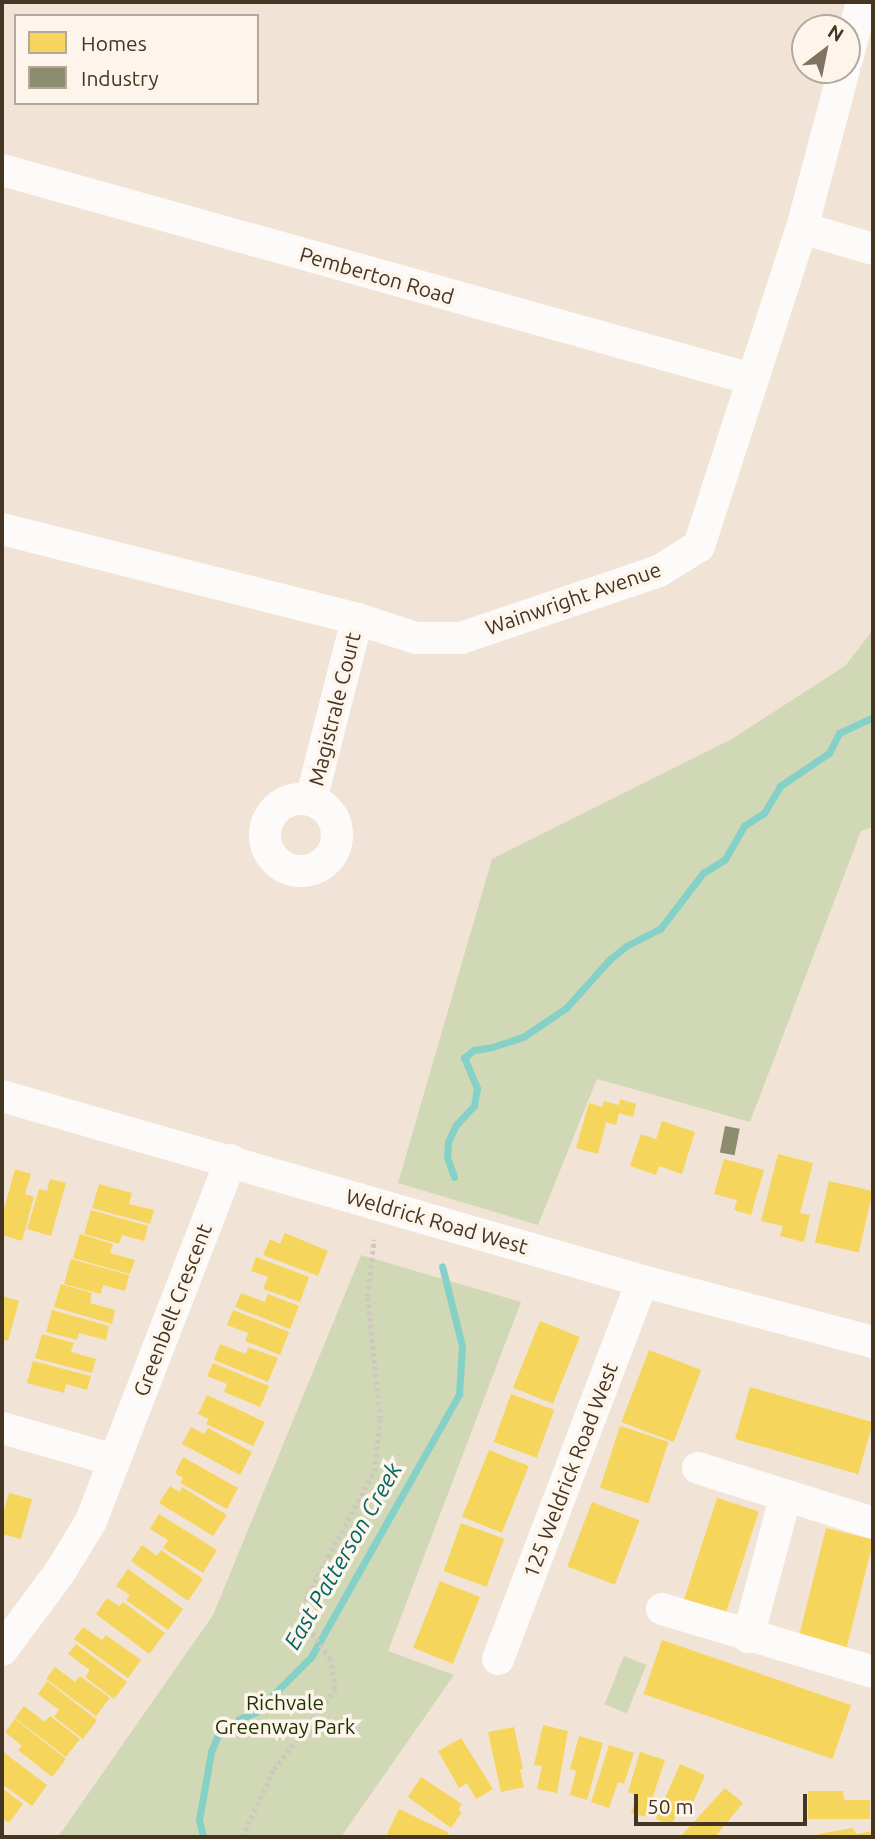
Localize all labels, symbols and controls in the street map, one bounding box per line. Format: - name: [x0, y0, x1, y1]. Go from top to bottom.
- legend: [14, 14, 259, 105]
- north arrow: [791, 14, 861, 84]
- text: N: [824, 20, 848, 46]
- text: Homes: [81, 31, 147, 55]
- text: Industry: [81, 66, 159, 90]
- street label: Pemberton Road: [297, 241, 457, 309]
- street label: Wainwright Avenue: [482, 556, 664, 640]
- street label: Magistrale Court: [303, 630, 365, 788]
- street label: Weldrick Road West: [343, 1183, 531, 1259]
- street label: Greenbelt Crescent: [128, 1220, 216, 1400]
- street label: 125 Weldrick Road West: [517, 1359, 623, 1581]
- water label: East Patterson Creek: [278, 1458, 408, 1654]
- park label: Richvale Greenway Park: [215, 1689, 355, 1739]
- scale bar: [637, 1780, 810, 1824]
- text: 50 m: [647, 1794, 694, 1818]

